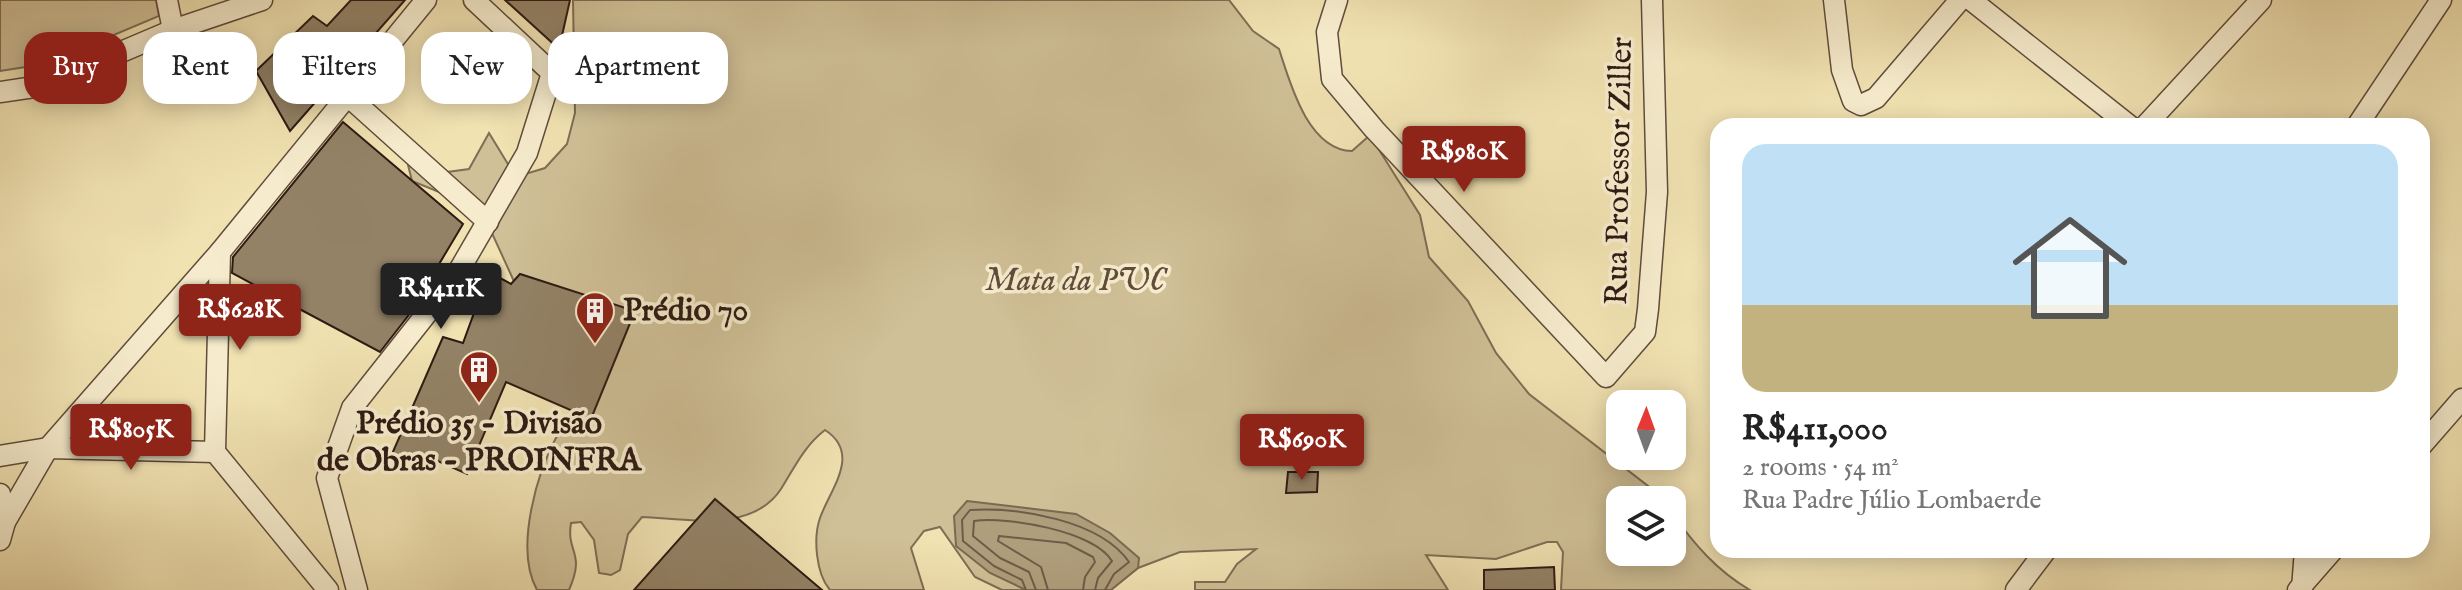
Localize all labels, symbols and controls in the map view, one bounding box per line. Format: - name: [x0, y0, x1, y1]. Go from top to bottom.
- chip: Buy: [24, 32, 127, 104]
- chip: Rent: [143, 32, 257, 104]
- chip: Filters: [273, 32, 405, 104]
- chip: New: [421, 32, 532, 104]
- chip: Apartment: [548, 32, 728, 104]
- street label: Rua Professor Ziller: [1597, 36, 1643, 306]
- pin: R$980K: [1399, 126, 1529, 194]
- text: R$980K: [1420, 135, 1508, 168]
- icon: home: [1998, 196, 2142, 340]
- park label: Mata da PUC: [985, 261, 1168, 302]
- pin: R$411K: [376, 263, 506, 331]
- text: R$411K: [399, 272, 483, 305]
- pin: R$628K: [175, 284, 305, 352]
- building icon: Prédio 70: [574, 290, 616, 345]
- place label: Prédio 70: [623, 291, 748, 332]
- text: R$628K: [197, 293, 283, 326]
- building icon: Prédio 35 - Divisão de Obras - PROINFRA: [458, 349, 500, 404]
- north arrow: [1606, 390, 1686, 470]
- map controls: [1606, 390, 1686, 566]
- pin: R$805K: [66, 404, 196, 472]
- place label: Prédio 35 - Divisão de Obras - PROINFRA: [317, 404, 642, 482]
- text: R$411,000: [1742, 408, 1888, 451]
- text: R$805K: [88, 413, 174, 446]
- pin: R$690K: [1237, 414, 1367, 482]
- text: R$690K: [1258, 423, 1346, 456]
- text: 2 rooms · 54 m²: [1742, 451, 1899, 484]
- text: Rua Padre Júlio Lombaerde: [1742, 484, 2041, 517]
- button: layers: [1606, 486, 1686, 566]

